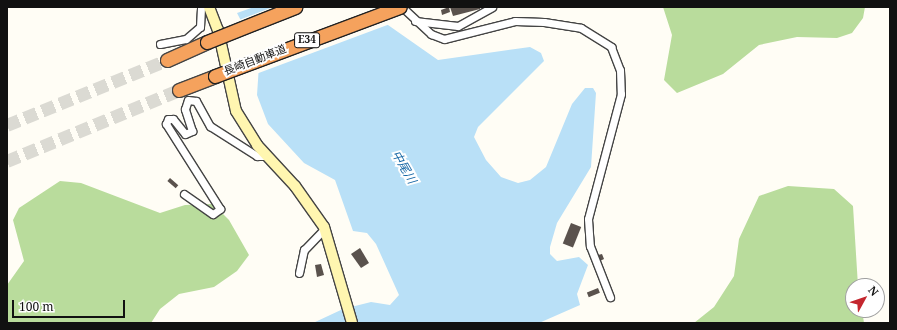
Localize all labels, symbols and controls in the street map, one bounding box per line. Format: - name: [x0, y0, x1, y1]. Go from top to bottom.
- road number: E34: [294, 32, 320, 48]
- street label: 長崎自動車道: [222, 42, 288, 78]
- water label: 中尾川: [389, 148, 419, 186]
- north arrow: [845, 278, 885, 318]
- text: N: [865, 282, 882, 299]
- scale bar: [14, 292, 127, 318]
- text: 100 m: [19, 298, 54, 315]

